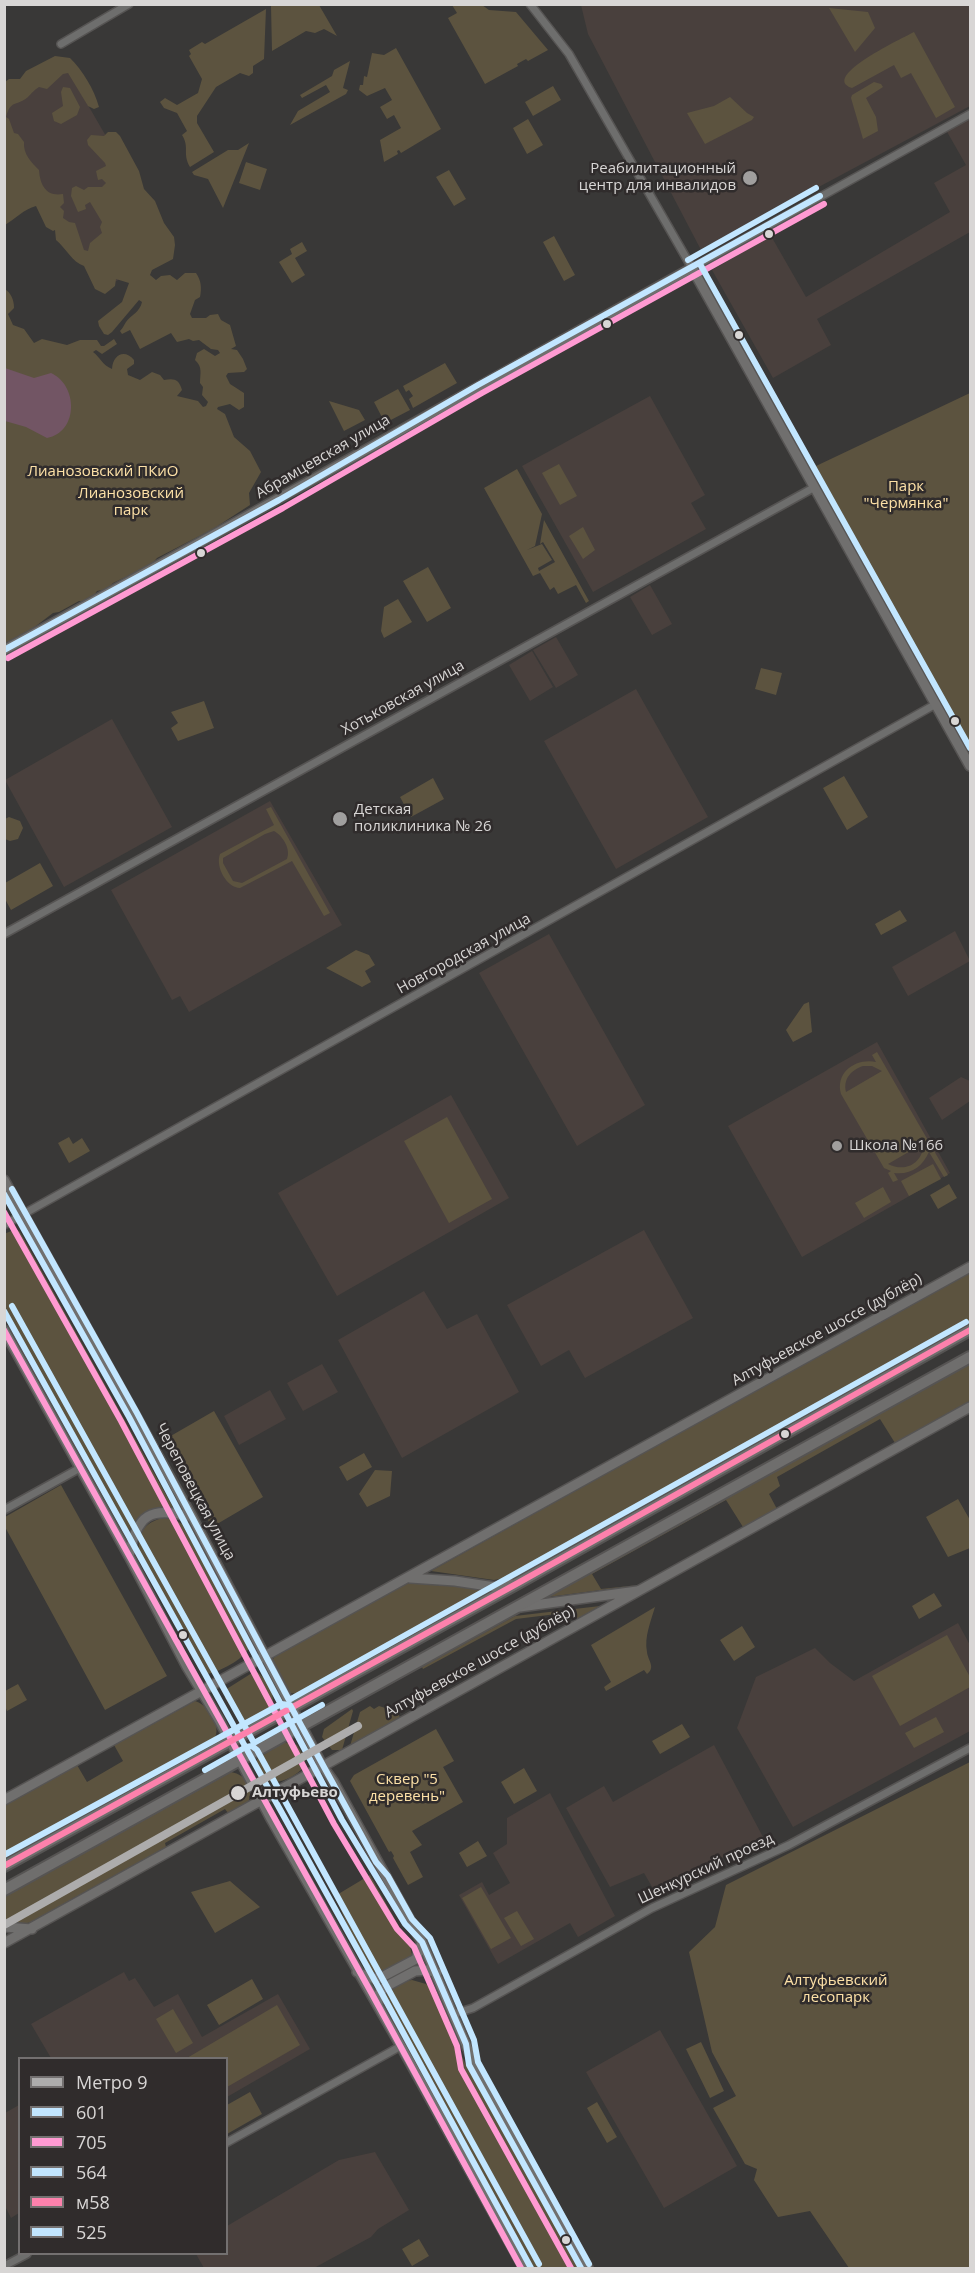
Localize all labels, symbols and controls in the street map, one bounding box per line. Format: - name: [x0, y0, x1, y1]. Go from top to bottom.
- place label: Реабилитационный центр для инвалидов: [579, 160, 736, 195]
- marker: Реабилитационный центр для инвалидов: [741, 169, 759, 187]
- unlabelled marker: [763, 228, 775, 240]
- unlabelled marker: [601, 318, 613, 330]
- unlabelled marker: [733, 329, 745, 341]
- street label: Абрамцевская улица: [253, 411, 393, 503]
- park label: Лианозовский ПКиО: [28, 463, 178, 481]
- park label: Парк "Чермянка": [864, 478, 948, 513]
- park label: Лианозовский парк: [78, 485, 184, 520]
- unlabelled marker: [195, 547, 207, 559]
- street label: Хотьковская улица: [338, 657, 468, 739]
- unlabelled marker: [949, 715, 961, 727]
- place label: Детская поликлиника № 26: [354, 801, 492, 836]
- marker: Детская поликлиника № 26: [331, 810, 349, 828]
- street label: Новгородская улица: [394, 910, 534, 998]
- place label: Школа №166: [849, 1137, 943, 1155]
- marker: Школа №166: [830, 1139, 844, 1153]
- street label: Алтуфьевское шоссе (дублёр): [729, 1270, 925, 1390]
- street label: Череповецкая улица: [151, 1420, 239, 1564]
- unlabelled marker: [779, 1428, 791, 1440]
- street label: Алтуфьевское шоссе (дублёр): [382, 1602, 578, 1722]
- unlabelled marker: [177, 1629, 189, 1641]
- park label: Сквер "5 деревень": [369, 1771, 445, 1806]
- marker: Алтуфьево: [229, 1784, 247, 1802]
- place label: Алтуфьево: [252, 1784, 338, 1802]
- street label: Шенкурский проезд: [635, 1830, 777, 1908]
- park label: Алтуфьевский лесопарк: [784, 1972, 888, 2007]
- legend: [18, 2057, 228, 2255]
- text: Метро 9: [76, 2070, 148, 2094]
- text: 601: [76, 2100, 107, 2124]
- text: 705: [76, 2130, 107, 2154]
- text: 564: [76, 2160, 107, 2184]
- text: м58: [76, 2190, 110, 2214]
- text: 525: [76, 2220, 107, 2244]
- unlabelled marker: [560, 2234, 572, 2246]

